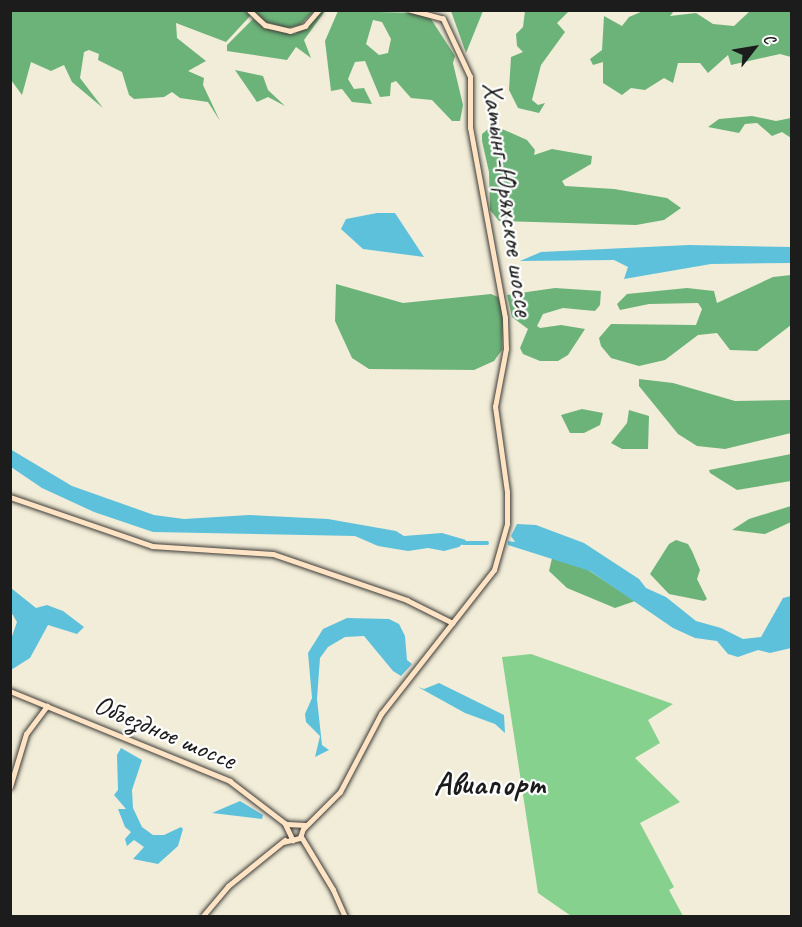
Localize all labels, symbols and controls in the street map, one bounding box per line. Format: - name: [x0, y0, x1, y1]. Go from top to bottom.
- north arrow: [724, 18, 784, 78]
- text: С: [759, 30, 780, 47]
- street label: Хатынг-Юряхское шоссе: [475, 79, 541, 319]
- street label: Объездное шоссе: [89, 687, 241, 777]
- district label: Авиапорт: [434, 765, 544, 803]

